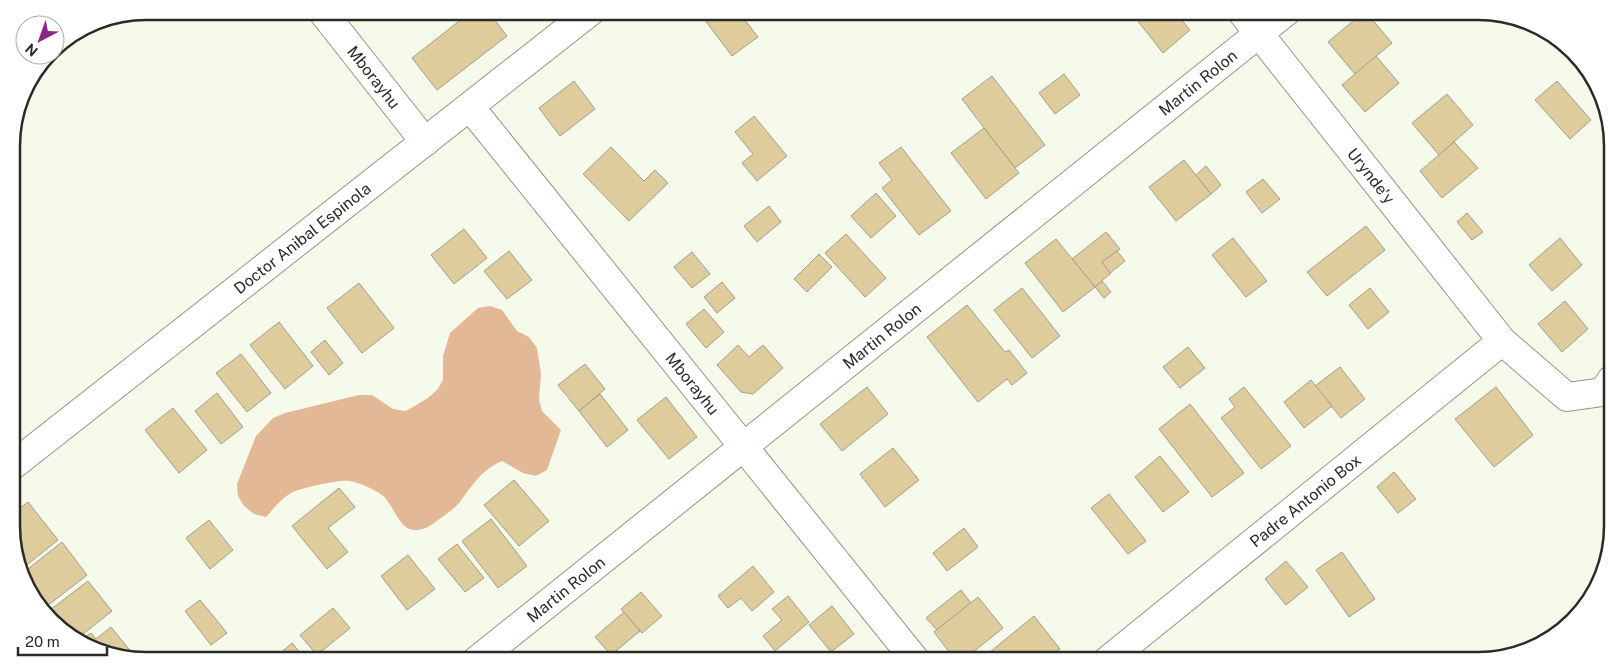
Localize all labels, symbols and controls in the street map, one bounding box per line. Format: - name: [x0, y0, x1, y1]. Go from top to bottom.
- north arrow: [15, 15, 65, 65]
- text: N: [22, 40, 41, 59]
- street label: Mborayhu: [343, 42, 404, 112]
- street label: Martin Rolon: [1155, 46, 1241, 120]
- street label: Urynde'y: [1343, 144, 1399, 208]
- street label: Doctor Anibal Espinola: [230, 179, 375, 298]
- street label: Martin Rolon: [839, 299, 925, 373]
- street label: Mborayhu: [661, 349, 723, 419]
- street label: Padre Antonio Box: [1246, 450, 1365, 551]
- street label: Martin Rolon: [523, 552, 609, 627]
- scale bar: [18, 624, 106, 656]
- text: 20 m: [25, 633, 60, 650]

